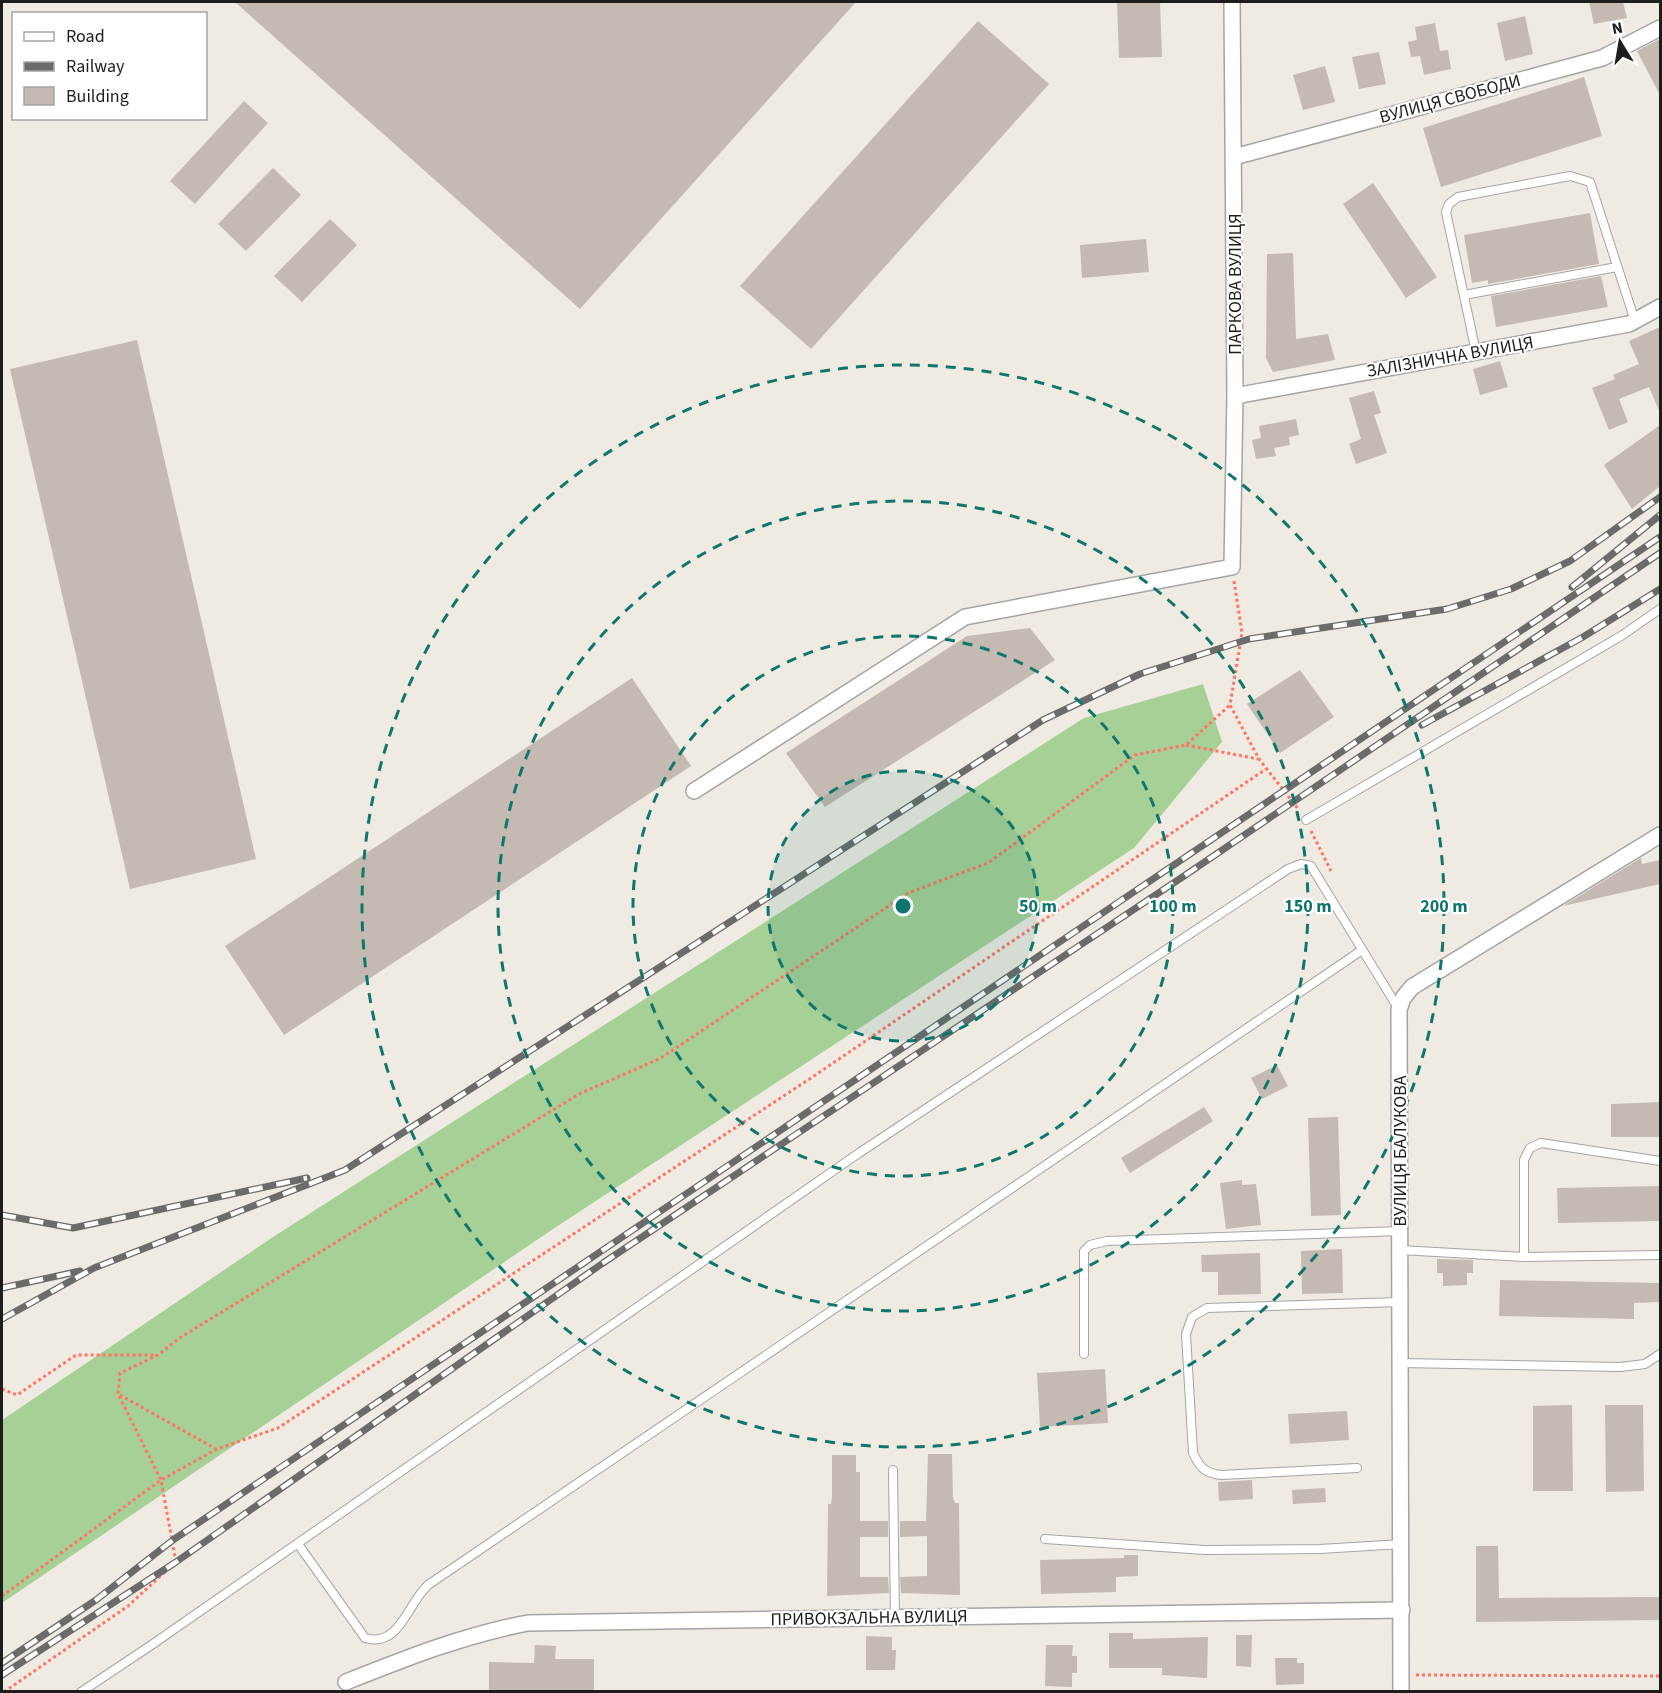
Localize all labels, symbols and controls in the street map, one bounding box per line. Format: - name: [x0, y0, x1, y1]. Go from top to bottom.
- legend: [12, 12, 207, 120]
- north arrow: [1590, 12, 1650, 72]
- text: N: [1610, 16, 1625, 40]
- text: Road: [66, 24, 105, 49]
- text: Railway: [66, 54, 125, 79]
- street label: ВУЛИЦЯ СВОБОДИ: [1376, 68, 1524, 130]
- text: Building: [66, 84, 129, 109]
- street label: ПАРКОВА ВУЛИЦЯ: [1223, 213, 1248, 355]
- street label: ЗАЛІЗНИЧНА ВУЛИЦЯ: [1365, 330, 1535, 384]
- text: 50 m: [1019, 894, 1057, 919]
- text: 100 m: [1149, 894, 1197, 919]
- text: 150 m: [1284, 894, 1332, 919]
- text: 200 m: [1420, 894, 1468, 919]
- centre of rings: [893, 896, 913, 916]
- street label: ВУЛИЦЯ БАЛУКОВА: [1388, 1075, 1413, 1227]
- street label: ПРИВОКЗАЛЬНА ВУЛИЦЯ: [770, 1604, 968, 1632]

